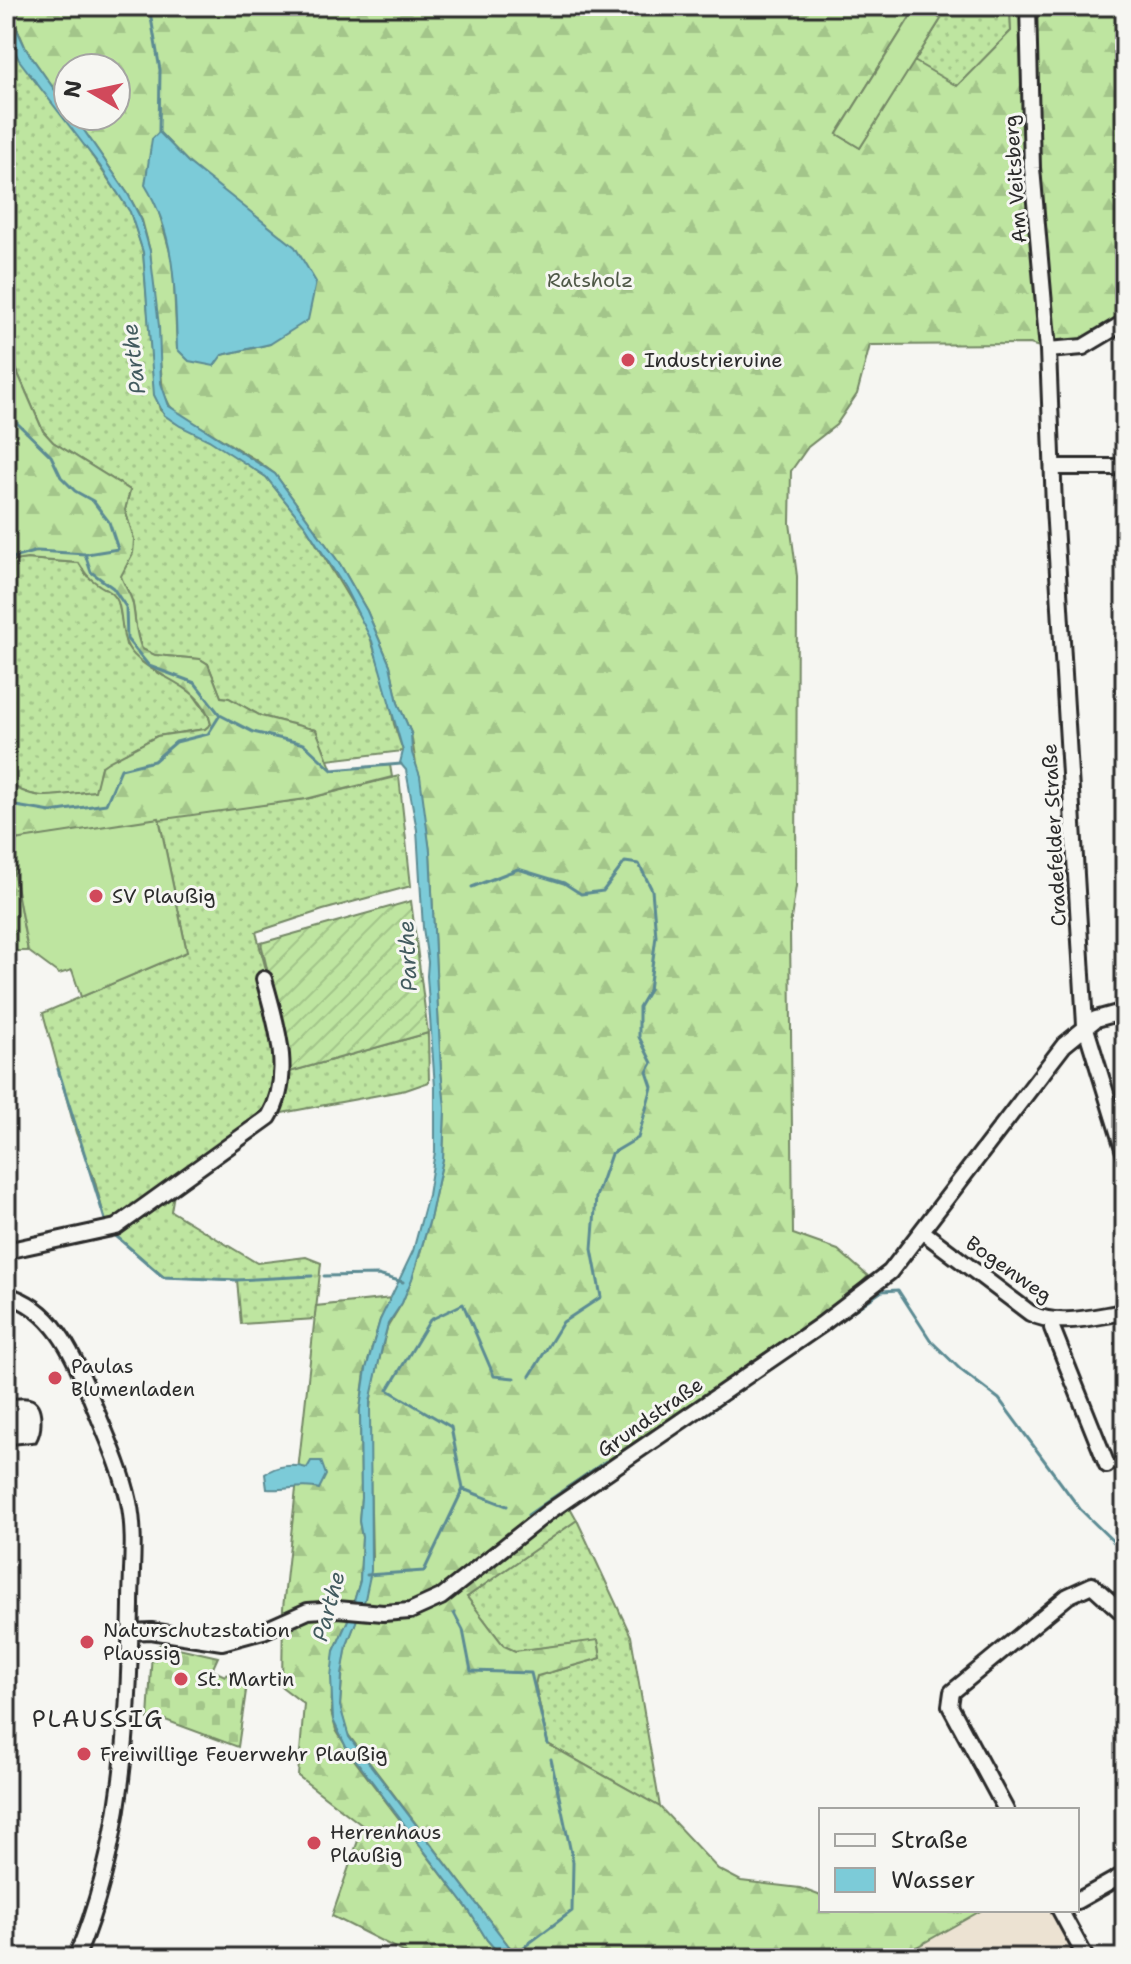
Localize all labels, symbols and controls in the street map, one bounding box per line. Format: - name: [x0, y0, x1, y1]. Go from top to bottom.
- north arrow: [52, 52, 132, 132]
- text: N: [57, 78, 88, 100]
- street label: Am Veitsberg: [998, 114, 1032, 244]
- park label: Ratsholz: [547, 267, 633, 293]
- water label: Parthe: [115, 322, 152, 396]
- place label: Industrieruine: [644, 347, 783, 373]
- marker: Industrieruine: [619, 351, 637, 369]
- street label: Cradefelder Straße: [1036, 743, 1072, 927]
- place label: SV Plaußig: [112, 883, 216, 909]
- marker: SV Plaußig: [87, 887, 105, 905]
- water label: Parthe: [391, 920, 424, 992]
- street label: Bogenweg: [961, 1230, 1057, 1308]
- place label: Paulas Blumenladen: [71, 1353, 195, 1402]
- marker: Paulas Blumenladen: [46, 1369, 64, 1387]
- street label: Grundstraße: [592, 1371, 708, 1463]
- water label: Parthe: [305, 1568, 352, 1644]
- place label: Naturschutzstation Plaussig: [103, 1617, 290, 1666]
- marker: Naturschutzstation Plaussig: [78, 1633, 96, 1651]
- place label: St. Martin: [197, 1666, 294, 1692]
- marker: St. Martin: [172, 1670, 190, 1688]
- district label: PLAUSSIG: [32, 1703, 164, 1735]
- place label: Freiwillige Feuerwehr Plaußig: [100, 1741, 388, 1767]
- marker: Freiwillige Feuerwehr Plaußig: [75, 1745, 93, 1763]
- legend: [819, 1808, 1079, 1912]
- place label: Herrenhaus Plaußig: [330, 1819, 442, 1868]
- text: Straße: [891, 1824, 968, 1856]
- marker: Herrenhaus Plaußig: [305, 1834, 323, 1852]
- text: Wasser: [891, 1864, 975, 1896]

